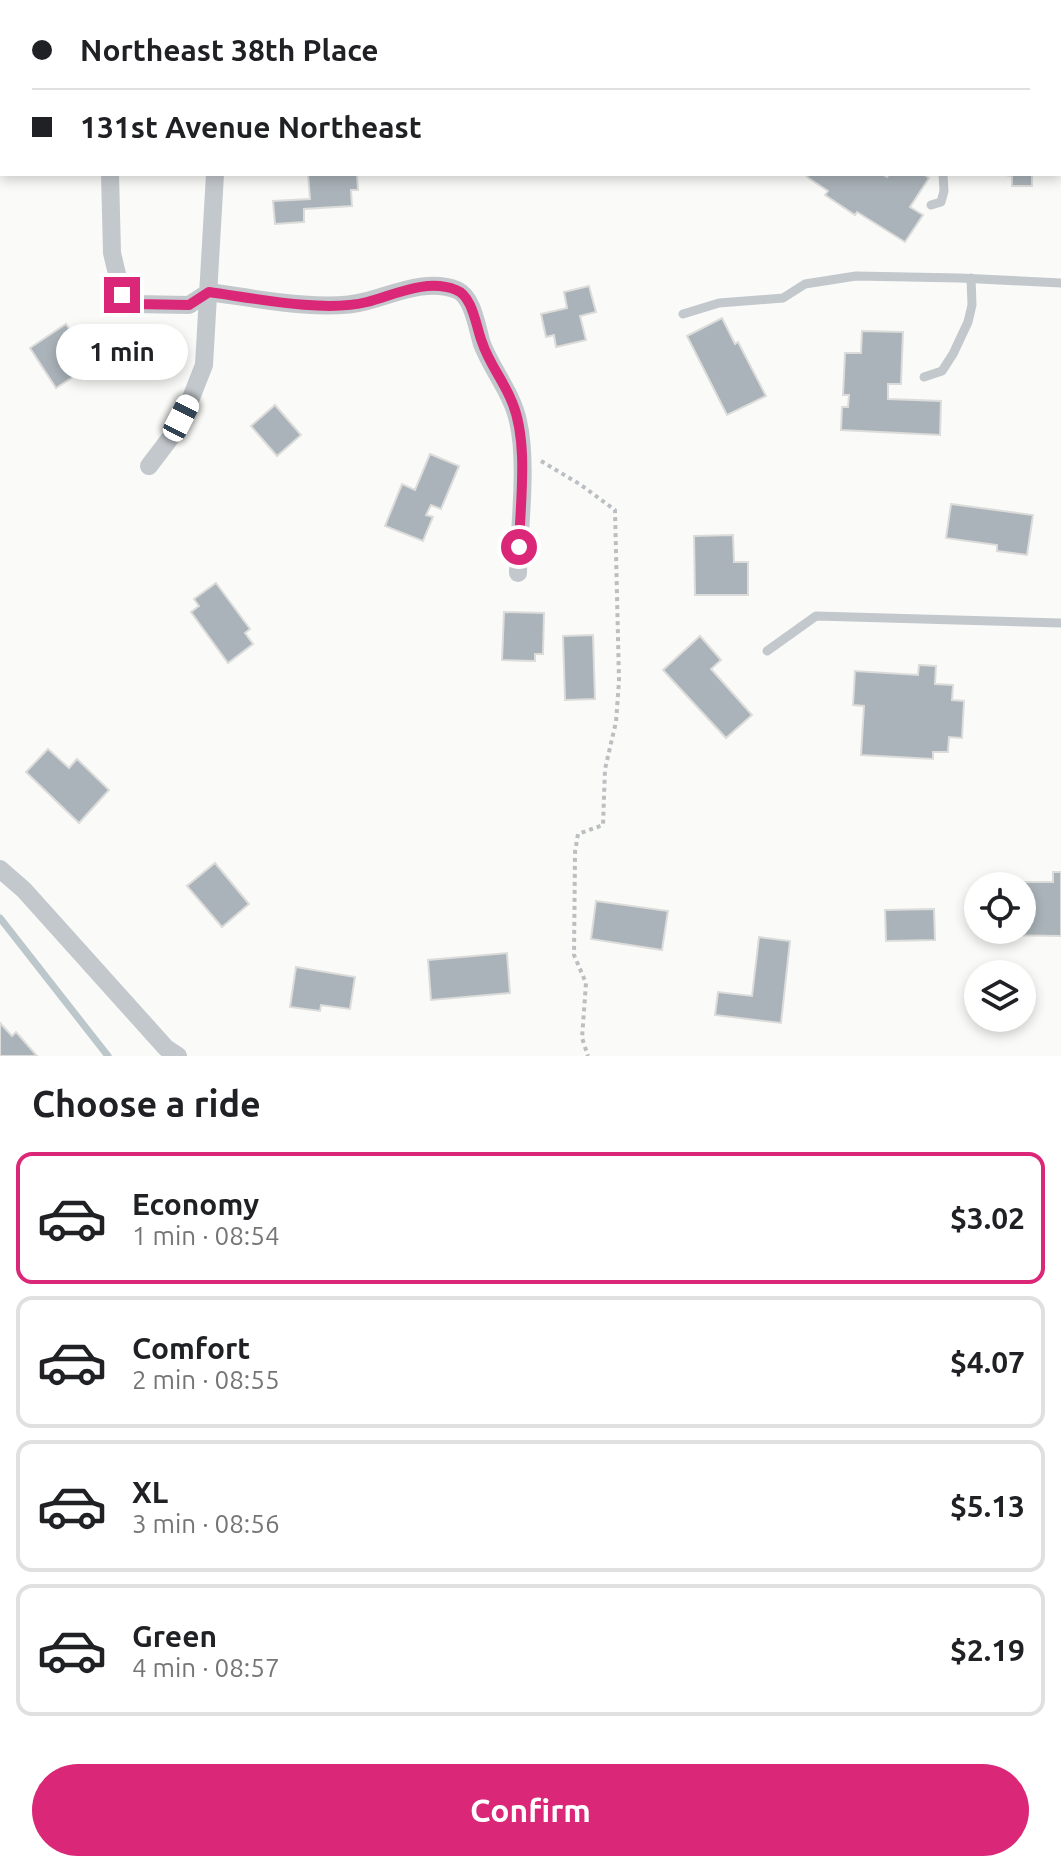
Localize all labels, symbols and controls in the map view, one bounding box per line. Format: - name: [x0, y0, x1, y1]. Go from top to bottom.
- text: Northeast 38th Place: [80, 33, 379, 67]
- text: 131st Avenue Northeast: [80, 110, 422, 144]
- route end: [104, 277, 140, 313]
- callout: 1 min: [56, 323, 188, 379]
- text: 1 min: [89, 337, 155, 366]
- car: [159, 391, 203, 445]
- route start: [501, 529, 537, 565]
- map controls: [964, 872, 1036, 1032]
- button: locate: [964, 872, 1036, 944]
- button: layers: [964, 960, 1036, 1032]
- text: Choose a ride: [32, 1083, 261, 1124]
- icon: car: [36, 1182, 108, 1254]
- text: Economy: [132, 1187, 259, 1221]
- text: $3.02: [950, 1201, 1025, 1235]
- text: 1 min · 08:54: [132, 1221, 280, 1250]
- icon: car: [36, 1326, 108, 1398]
- text: Comfort: [132, 1331, 250, 1365]
- text: $4.07: [950, 1345, 1025, 1379]
- text: 2 min · 08:55: [132, 1365, 280, 1394]
- icon: car: [36, 1470, 108, 1542]
- text: XL: [132, 1475, 168, 1509]
- text: $5.13: [950, 1489, 1025, 1523]
- text: 3 min · 08:56: [132, 1509, 280, 1538]
- icon: car: [36, 1614, 108, 1686]
- text: Green: [132, 1619, 217, 1653]
- text: $2.19: [950, 1633, 1025, 1667]
- text: 4 min · 08:57: [132, 1653, 280, 1682]
- button: Confirm: [32, 1764, 1029, 1856]

